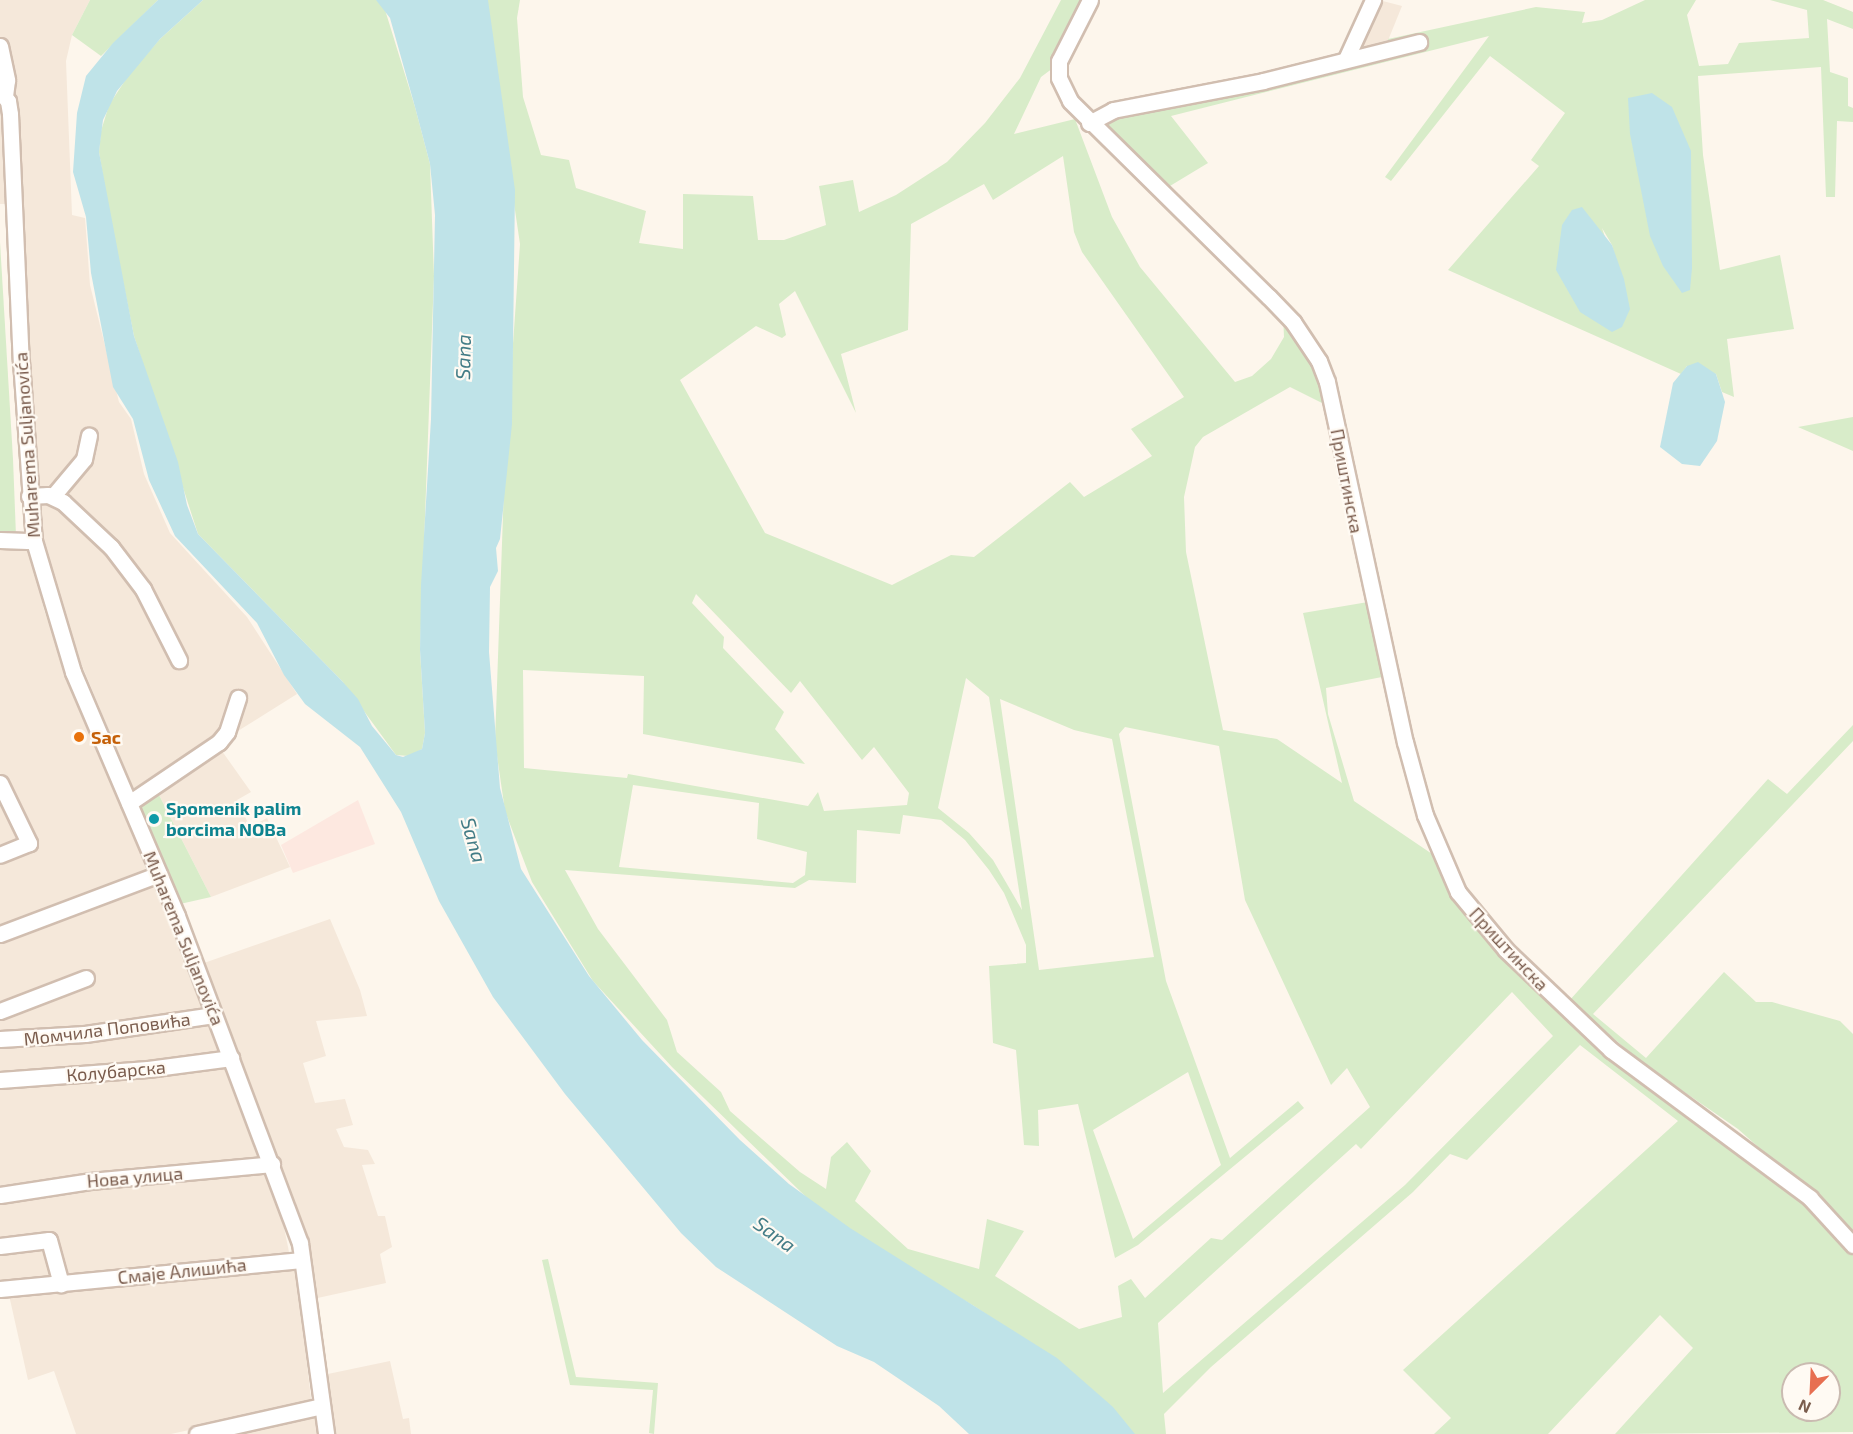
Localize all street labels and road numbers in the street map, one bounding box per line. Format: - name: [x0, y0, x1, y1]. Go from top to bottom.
- street label: Muharema Suljanovića: [10, 351, 44, 539]
- street label: Приштинска: [1326, 427, 1368, 535]
- street label: Muharema Suljanovića: [139, 848, 229, 1028]
- street label: Приштинска: [1465, 903, 1553, 995]
- street label: Момчила Поповића: [22, 1008, 192, 1050]
- street label: Колубарска: [65, 1056, 167, 1086]
- street label: Нова улица: [86, 1162, 184, 1192]
- street label: Смаје Алишића: [117, 1253, 247, 1289]

